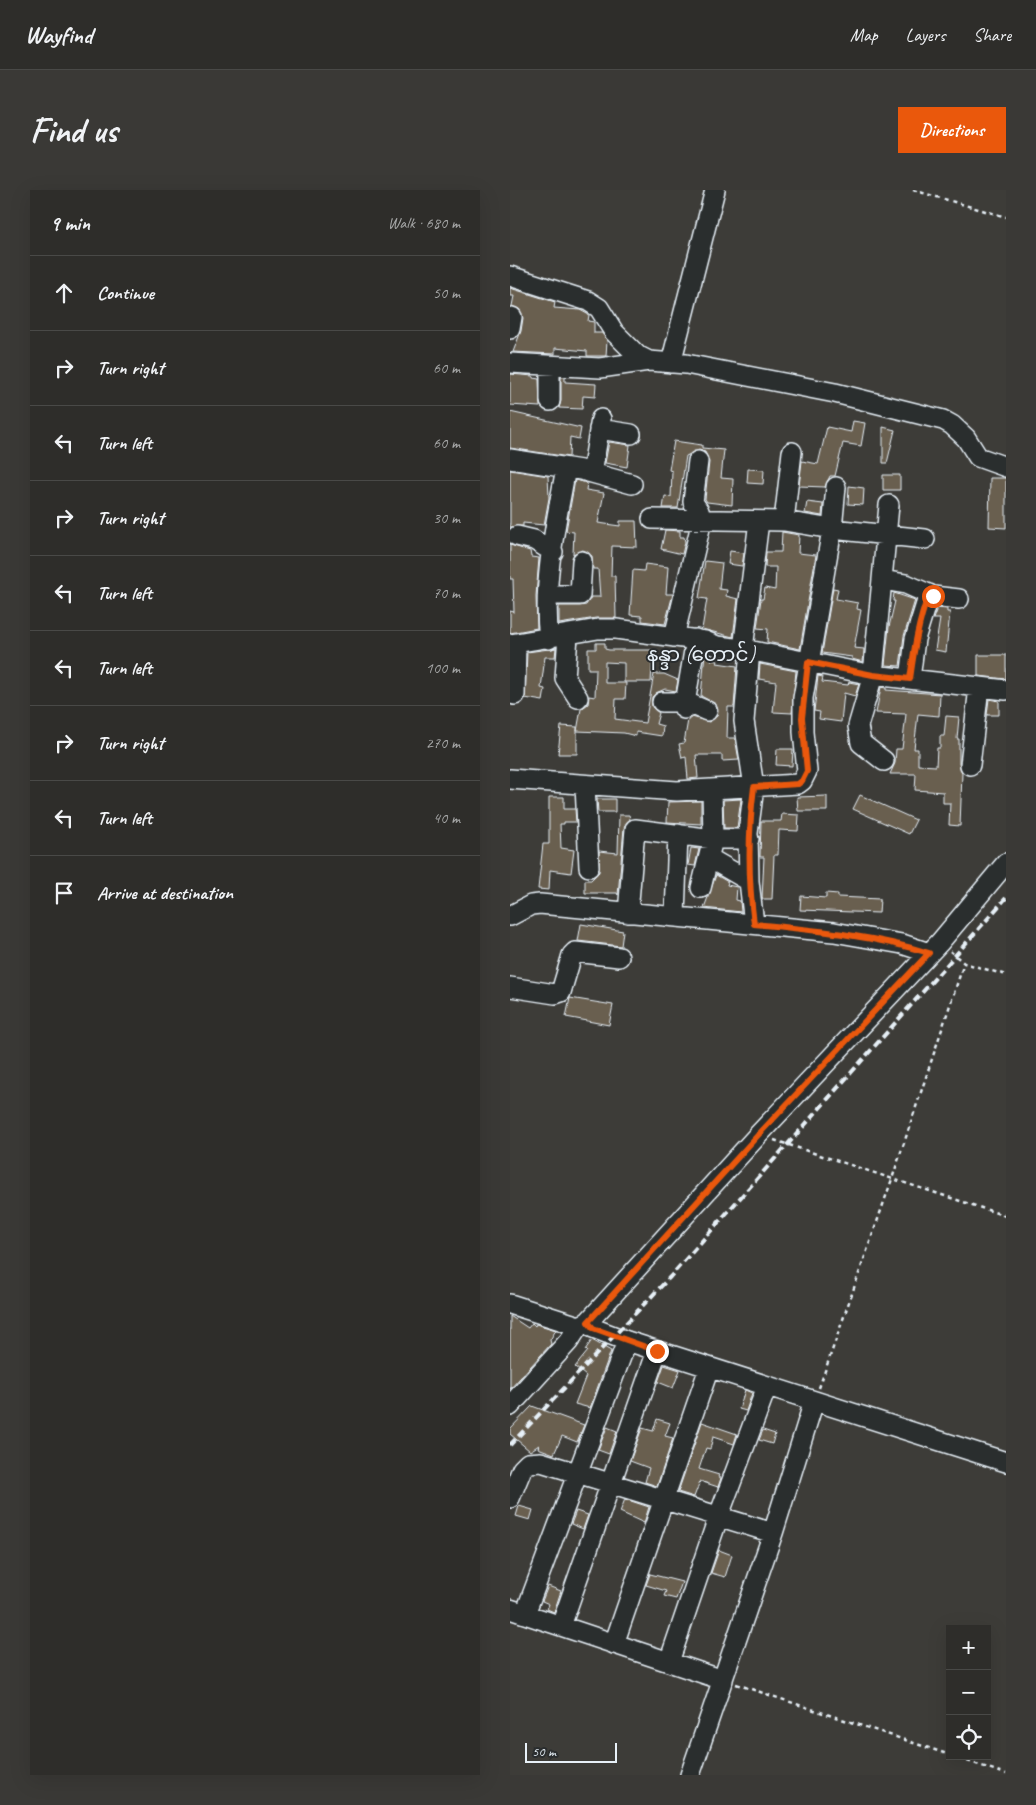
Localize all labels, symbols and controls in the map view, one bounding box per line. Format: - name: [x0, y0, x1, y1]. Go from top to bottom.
- text: Wayfind: [25, 20, 92, 50]
- text: Map: [850, 24, 878, 46]
- text: Layers: [906, 24, 945, 46]
- text: Share: [973, 24, 1011, 46]
- button: Directions: [898, 107, 1006, 153]
- text: Find us: [30, 108, 117, 153]
- text: 9 min: [50, 210, 90, 236]
- text: Walk · 680 m: [388, 213, 460, 233]
- icon: ahead: [50, 279, 78, 307]
- text: Continue: [97, 281, 154, 305]
- text: 50 m: [433, 283, 460, 303]
- icon: right: [50, 354, 78, 382]
- text: Turn right: [97, 356, 164, 380]
- text: 60 m: [433, 358, 460, 378]
- icon: left: [50, 429, 78, 457]
- text: Turn left: [97, 431, 152, 455]
- text: 60 m: [433, 433, 460, 453]
- icon: right: [50, 504, 78, 532]
- text: Turn right: [97, 506, 164, 530]
- text: 30 m: [433, 508, 460, 528]
- icon: left: [50, 579, 78, 607]
- text: Turn left: [97, 581, 152, 605]
- text: 70 m: [433, 583, 460, 603]
- route start: [922, 585, 945, 608]
- district label: နန္ဒာ (တောင်): [647, 640, 756, 670]
- icon: left: [50, 654, 78, 682]
- text: Turn left: [97, 656, 152, 680]
- text: 100 m: [426, 658, 460, 678]
- icon: right: [50, 729, 78, 757]
- text: Turn right: [97, 731, 164, 755]
- text: 270 m: [426, 733, 460, 753]
- icon: left: [50, 804, 78, 832]
- text: Turn left: [97, 806, 152, 830]
- text: 40 m: [433, 808, 460, 828]
- icon: arrive: [50, 879, 78, 907]
- text: Arrive at destination: [97, 881, 233, 905]
- route end: [646, 1340, 669, 1363]
- map controls: [946, 1625, 991, 1760]
- button: +: [946, 1625, 991, 1670]
- button: −: [946, 1670, 991, 1715]
- button: locate: [946, 1715, 991, 1760]
- scale bar: [525, 1740, 618, 1763]
- text: 50 m: [532, 1743, 556, 1760]

